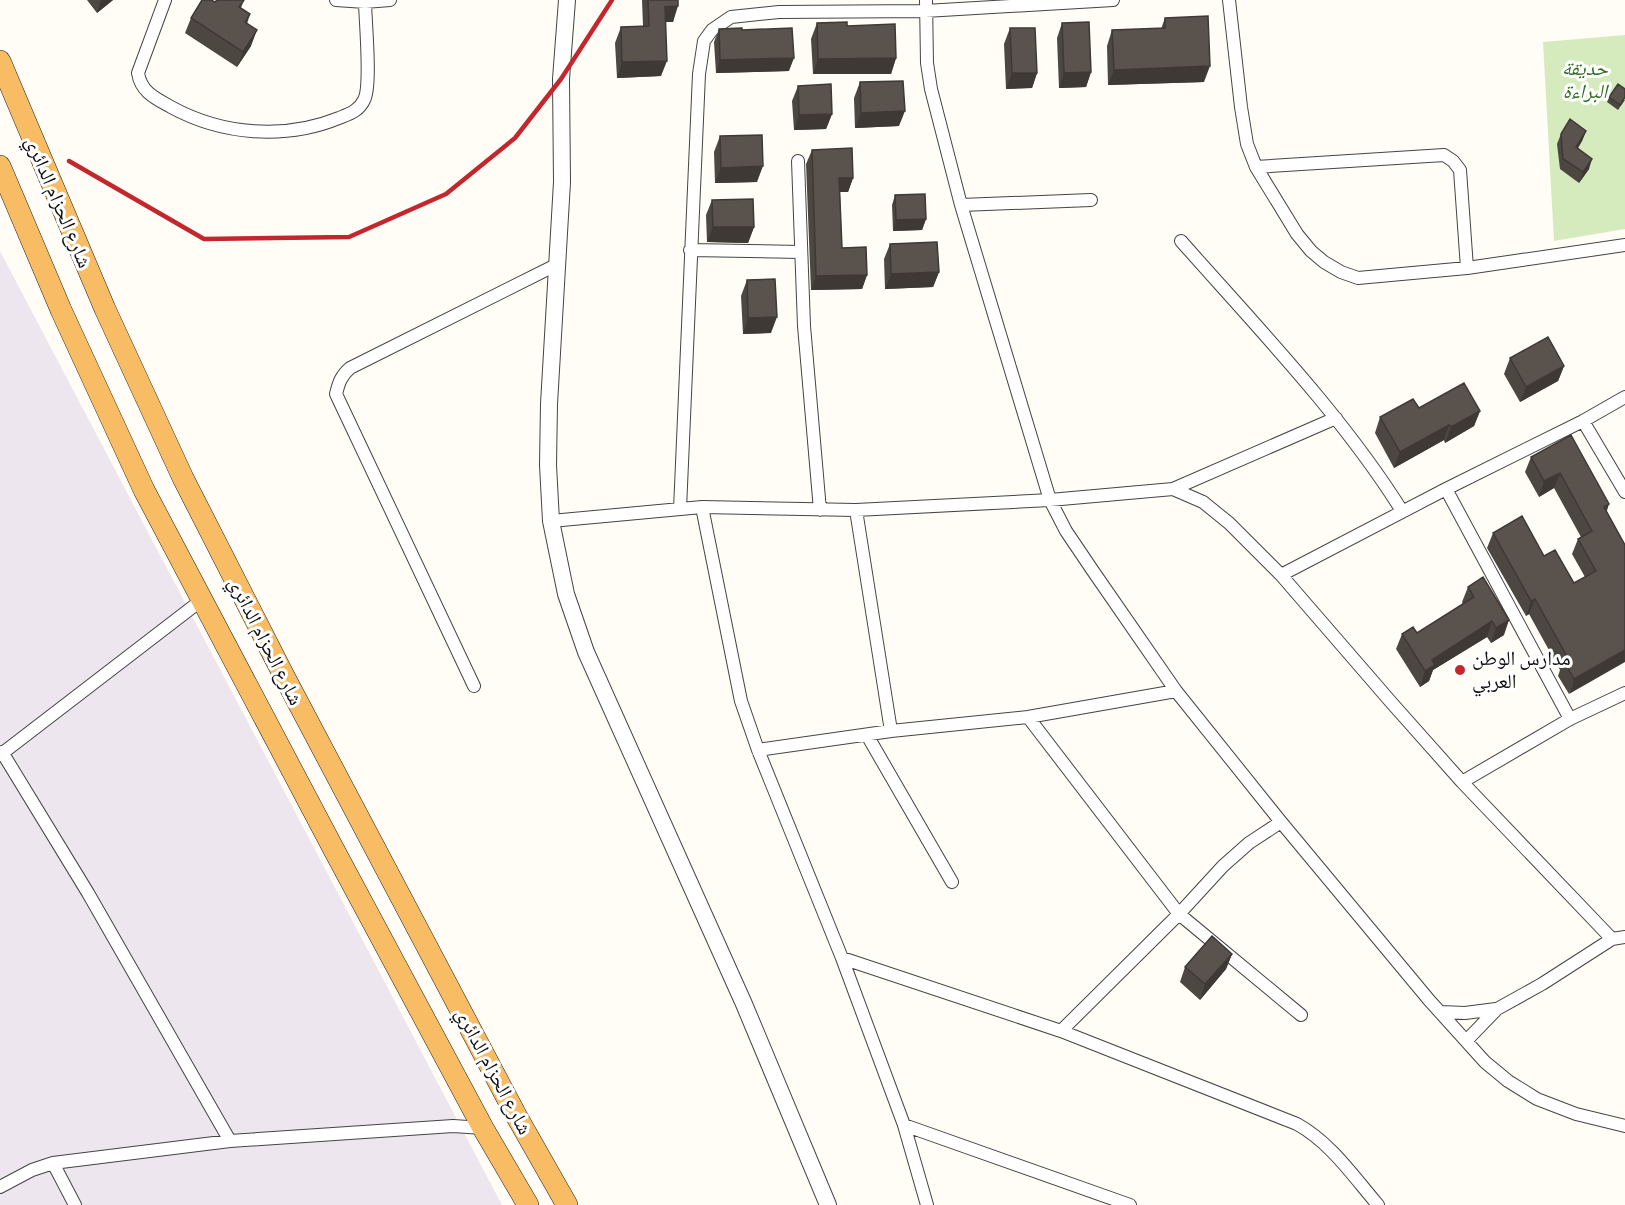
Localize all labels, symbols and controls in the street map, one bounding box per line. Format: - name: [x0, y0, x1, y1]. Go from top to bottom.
- park label: حديقة البراءة: [1562, 56, 1610, 103]
- street label: شارع الحزام الدائري: [17, 133, 97, 273]
- street label: شارع الحزام الدائري: [220, 573, 309, 711]
- place label: مدارس الوطن العربي: [1472, 646, 1571, 697]
- marker: مدارس الوطن العربي: [1453, 663, 1467, 677]
- street label: شارع الحزام الدائري: [447, 1003, 537, 1140]

